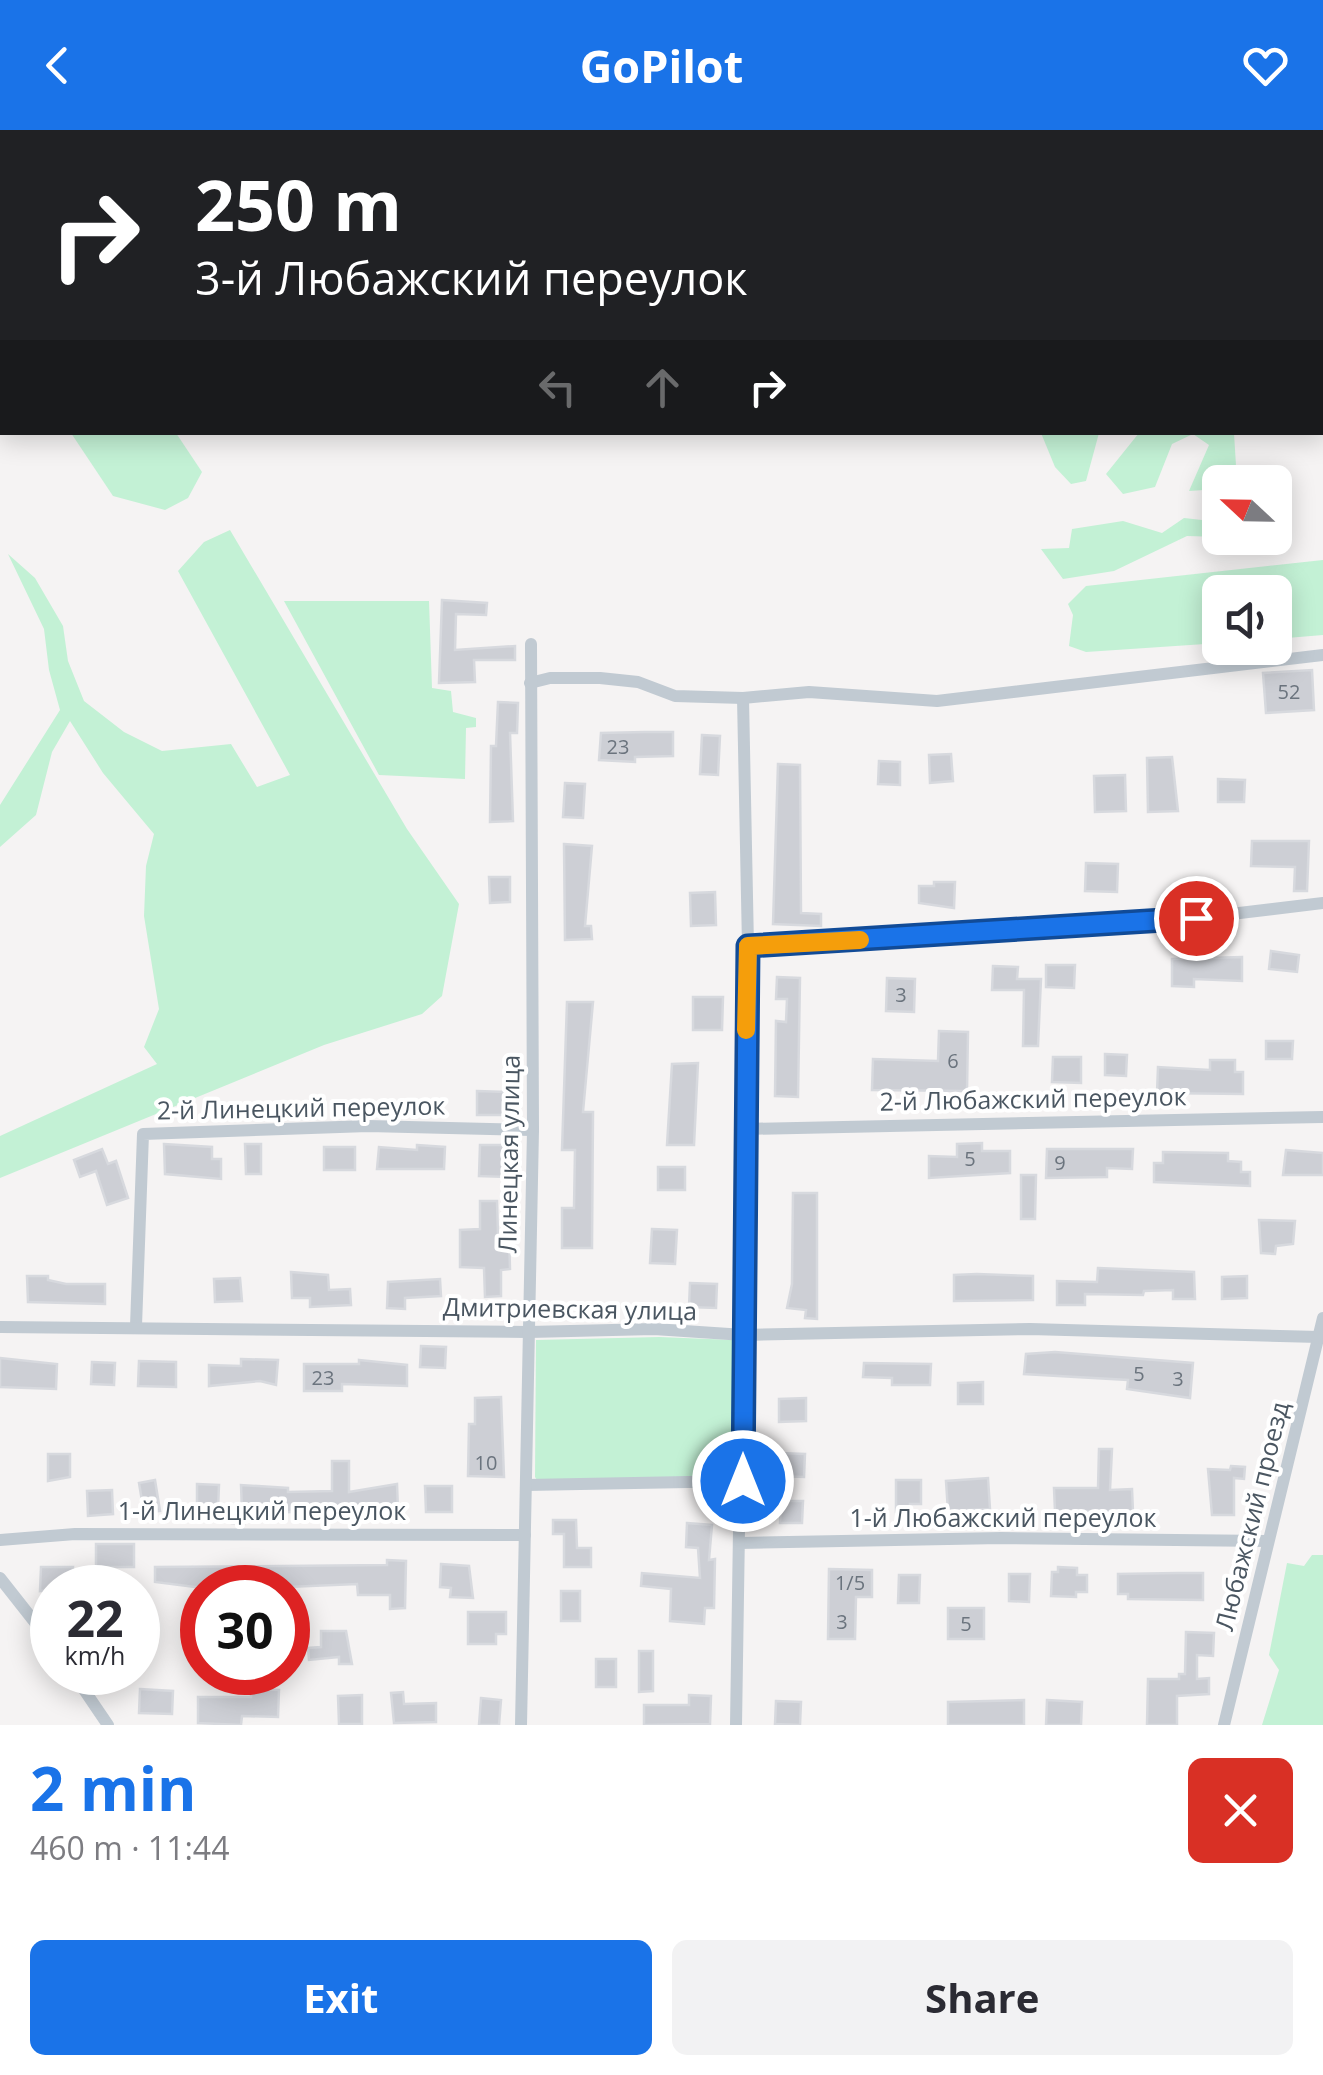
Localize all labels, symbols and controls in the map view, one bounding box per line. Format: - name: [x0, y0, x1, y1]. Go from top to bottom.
- text: GoPilot: [580, 35, 743, 96]
- icon: back: [30, 38, 85, 93]
- icon: heart: [1238, 38, 1293, 93]
- text: 250 m: [195, 156, 402, 252]
- icon: right: [30, 170, 160, 300]
- text: 3-й Любажский переулок: [195, 247, 748, 308]
- icon: left: [530, 360, 585, 415]
- icon: ahead: [635, 360, 690, 415]
- icon: right: [740, 360, 795, 415]
- north arrow: [1202, 465, 1292, 555]
- map controls: [1202, 465, 1292, 665]
- button: sound: [1202, 575, 1292, 665]
- house number: 52: [1278, 678, 1300, 705]
- house number: 23: [607, 733, 629, 760]
- pin: [1154, 876, 1239, 961]
- icon: arrive: [1169, 891, 1224, 946]
- house number: 3: [895, 981, 907, 1008]
- house number: 6: [947, 1047, 959, 1074]
- street label: Линецкая улица: [489, 1055, 527, 1253]
- street label: 2-й Любажский переулок: [879, 1078, 1187, 1118]
- street label: 2-й Линецкий переулок: [156, 1087, 446, 1127]
- house number: 5: [964, 1145, 976, 1172]
- house number: 9: [1054, 1149, 1066, 1176]
- street label: Дмитриевская улица: [443, 1289, 697, 1327]
- house number: 5: [1133, 1360, 1145, 1387]
- house number: 23: [312, 1364, 334, 1391]
- house number: 3: [1172, 1365, 1184, 1392]
- street label: Любажский проезд: [1206, 1398, 1296, 1634]
- position arrow: [691, 1429, 795, 1533]
- house number: 10: [475, 1449, 497, 1476]
- street label: 1-й Линецкий переулок: [118, 1493, 406, 1527]
- street label: 1-й Любажский переулок: [850, 1500, 1157, 1534]
- speed limit sign: 30: [180, 1565, 310, 1695]
- house number: 1/5: [835, 1569, 865, 1596]
- text: 22: [66, 1584, 124, 1652]
- house number: 3: [836, 1608, 848, 1635]
- house number: 5: [960, 1610, 972, 1637]
- text: km/h: [65, 1638, 125, 1672]
- text: 2 min: [30, 1747, 197, 1829]
- button: close: [1188, 1758, 1293, 1863]
- text: 460 m · 11:44: [30, 1826, 229, 1869]
- button: Exit: [30, 1940, 652, 2055]
- button: Share: [672, 1940, 1293, 2055]

